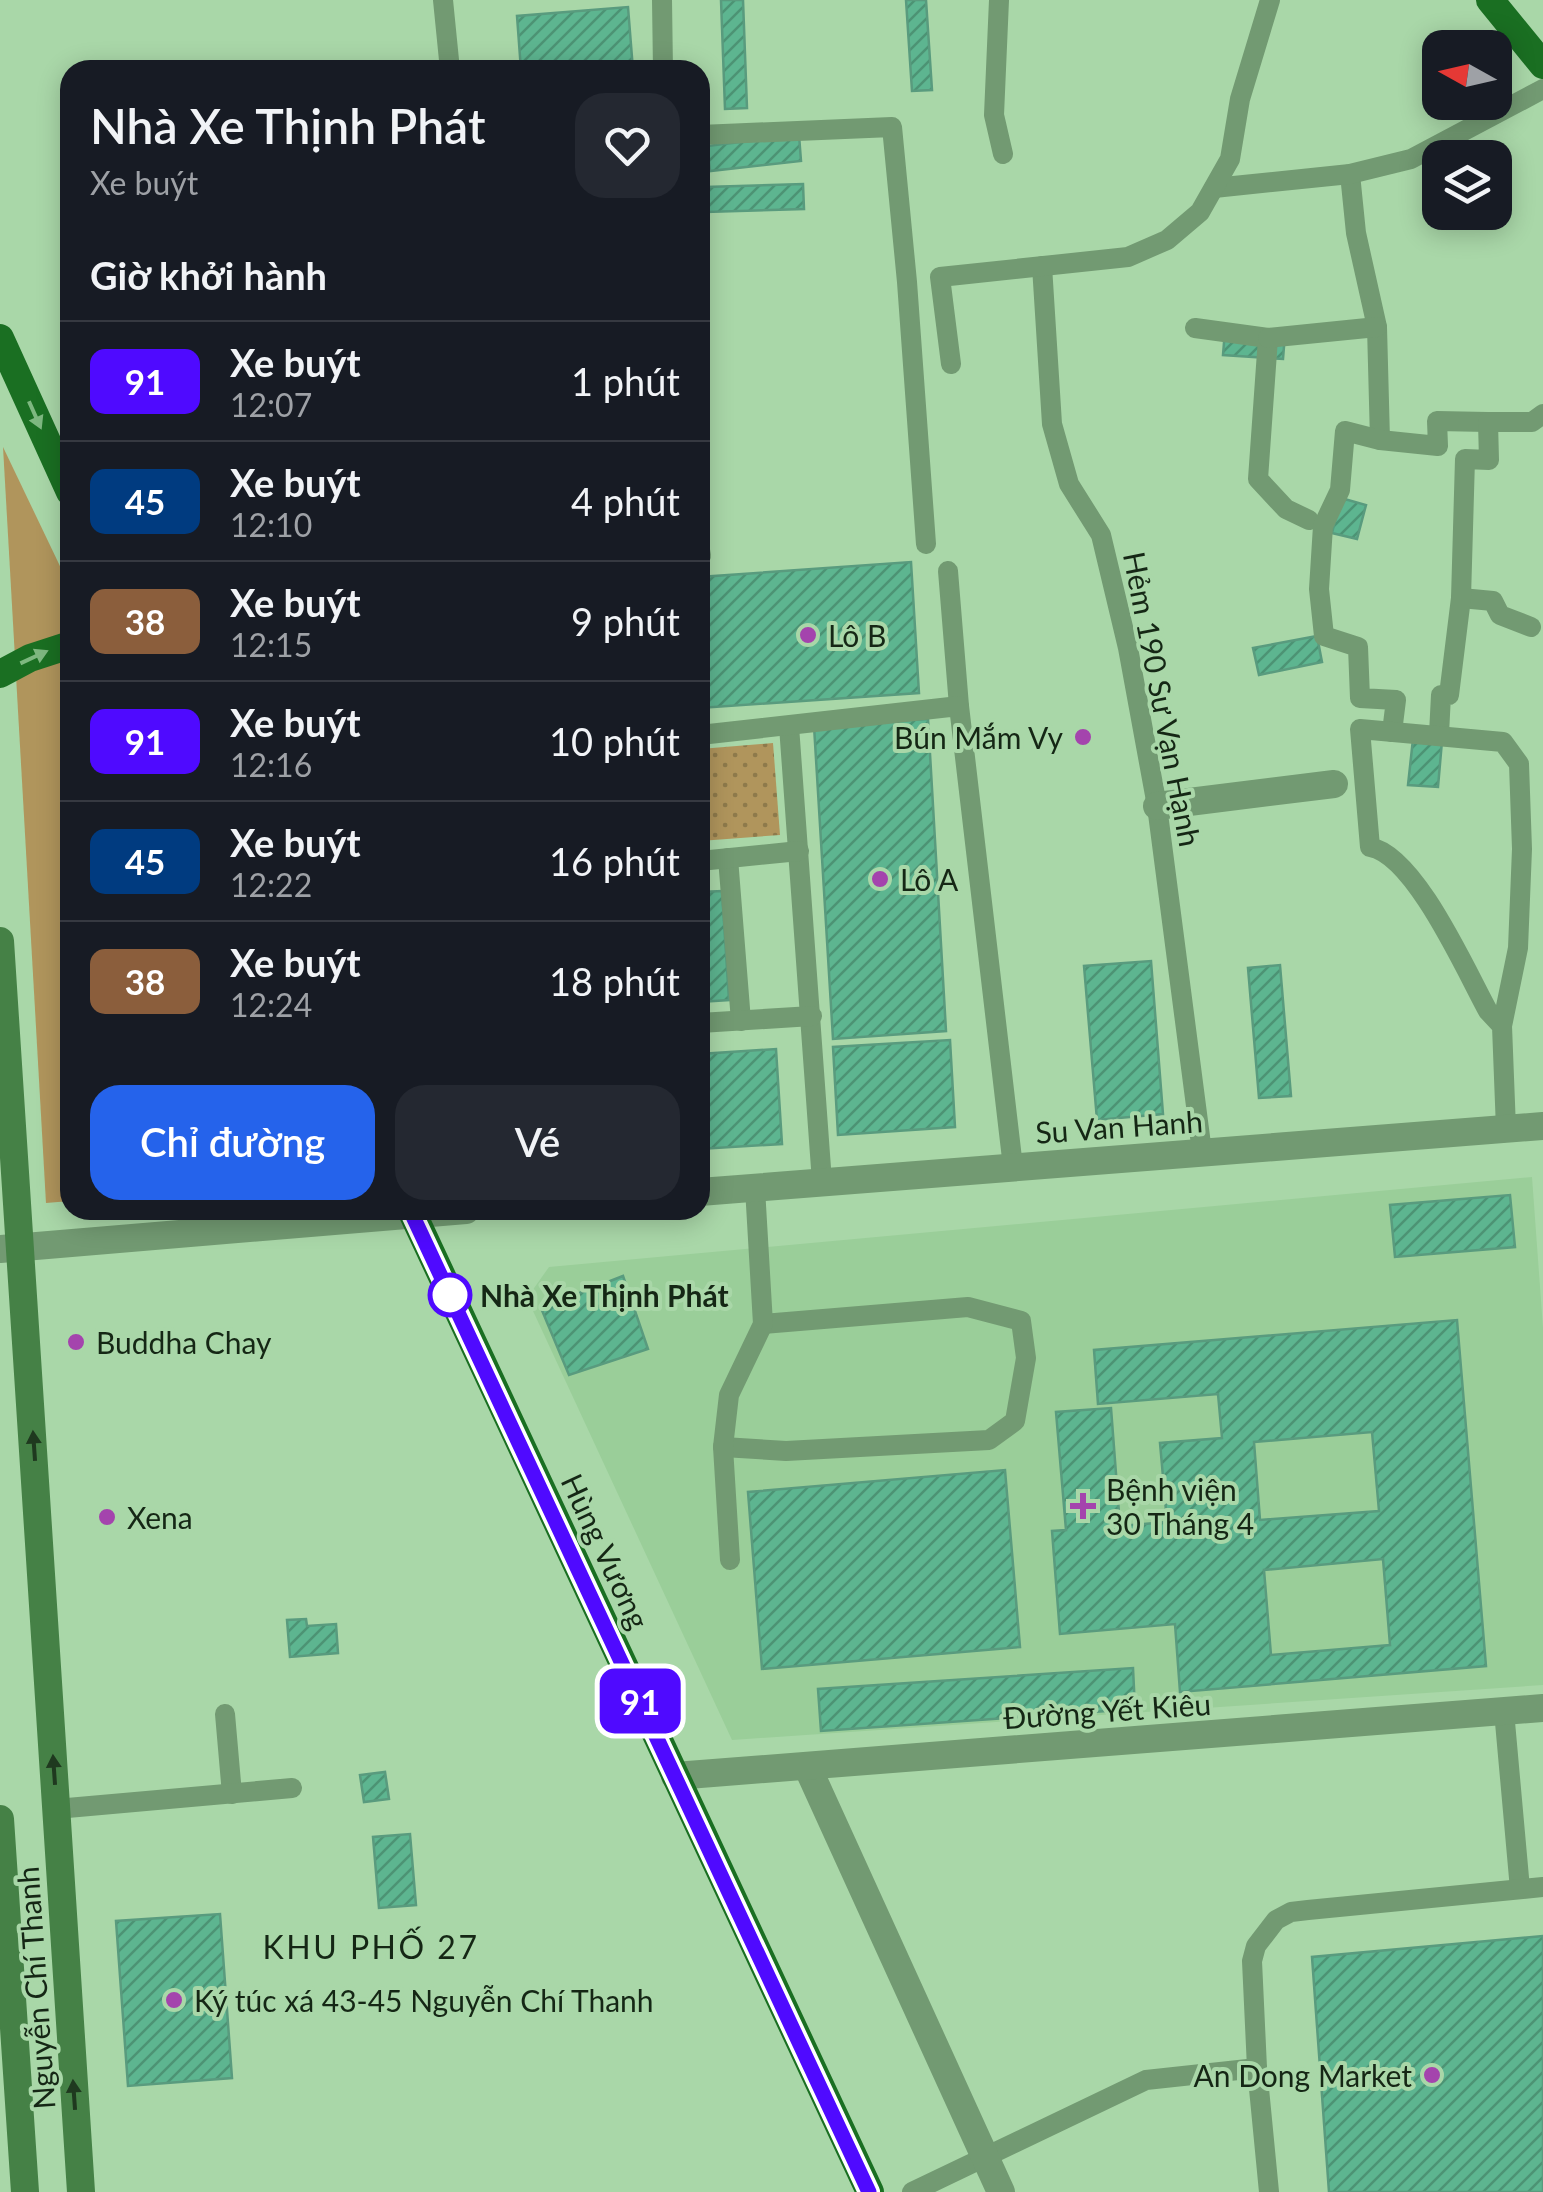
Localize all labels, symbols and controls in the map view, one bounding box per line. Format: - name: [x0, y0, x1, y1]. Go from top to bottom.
- north arrow: [1422, 30, 1512, 120]
- map controls: [1422, 30, 1512, 230]
- button: heart: [575, 93, 680, 198]
- text: Nhà Xe Thịnh Phát: [90, 97, 485, 154]
- button: layers: [1422, 140, 1512, 230]
- text: Xe buýt: [90, 163, 198, 202]
- text: Giờ khởi hành: [90, 252, 327, 298]
- text: Xe buýt: [230, 339, 361, 385]
- text: 1 phút: [571, 358, 680, 404]
- text: 91: [125, 360, 165, 402]
- text: 12:07: [230, 385, 312, 424]
- one-way arrow: [27, 400, 43, 430]
- text: Xe buýt: [230, 459, 361, 505]
- text: 4 phút: [571, 478, 680, 524]
- text: 45: [125, 480, 165, 522]
- text: 12:10: [230, 505, 312, 544]
- street label: Hẻm 190 Sư Vạn Hạnh: [1117, 549, 1209, 849]
- text: Xe buýt: [230, 579, 361, 625]
- text: 9 phút: [571, 598, 680, 644]
- text: 38: [125, 600, 165, 642]
- place label: Lô B: [828, 617, 886, 653]
- marker: Lô B: [797, 624, 819, 646]
- text: 12:15: [230, 625, 312, 664]
- one-way arrow: [19, 649, 49, 665]
- text: Xe buýt: [230, 699, 361, 745]
- text: 10 phút: [549, 718, 680, 764]
- place label: Bún Mắm Vy: [894, 719, 1064, 755]
- text: 91: [125, 720, 165, 762]
- marker: Bún Mắm Vy: [1072, 726, 1094, 748]
- text: 12:16: [230, 745, 312, 784]
- text: Xe buýt: [230, 819, 361, 865]
- text: 16 phút: [549, 838, 680, 884]
- text: 45: [125, 840, 165, 882]
- place label: Lô A: [900, 861, 959, 897]
- text: 12:22: [230, 865, 312, 904]
- marker: Lô A: [869, 868, 891, 890]
- text: Xe buýt: [230, 939, 361, 985]
- text: 18 phút: [549, 958, 680, 1004]
- text: 38: [125, 960, 165, 1002]
- text: 12:24: [230, 985, 312, 1024]
- button: Chỉ đường: [90, 1085, 375, 1200]
- button: Vé: [395, 1085, 680, 1200]
- street label: Su Van Hanh: [1034, 1102, 1204, 1150]
- marker: Nhà Xe Thịnh Phát: [429, 1274, 471, 1316]
- place label: Nhà Xe Thịnh Phát: [480, 1277, 729, 1313]
- place label: Buddha Chay: [96, 1324, 272, 1360]
- marker: Buddha Chay: [65, 1331, 87, 1353]
- one-way arrow: [26, 1430, 42, 1461]
- street label: Hùng Vương: [554, 1468, 658, 1634]
- place label: Bệnh viện 30 Tháng 4: [1106, 1471, 1254, 1541]
- marker: Bệnh viện 30 Tháng 4: [1070, 1493, 1096, 1519]
- place label: Xena: [127, 1499, 193, 1535]
- marker: Xena: [96, 1506, 118, 1528]
- line badge: 91: [595, 1668, 685, 1734]
- text: 91: [620, 1680, 660, 1722]
- street label: Đường Yết Kiêu: [1002, 1685, 1212, 1735]
- one-way arrow: [46, 1754, 62, 1786]
- street label: Nguyễn Chí Thanh: [9, 1865, 61, 2111]
- district label: KHU PHỐ 27: [263, 1926, 479, 1966]
- place label: Ký túc xá 43-45 Nguyễn Chí Thanh: [194, 1982, 654, 2018]
- marker: Ký túc xá 43-45 Nguyễn Chí Thanh: [163, 1989, 185, 2011]
- place label: An Dong Market: [1194, 2057, 1412, 2093]
- marker: An Dong Market: [1421, 2064, 1443, 2086]
- one-way arrow: [66, 2078, 82, 2110]

